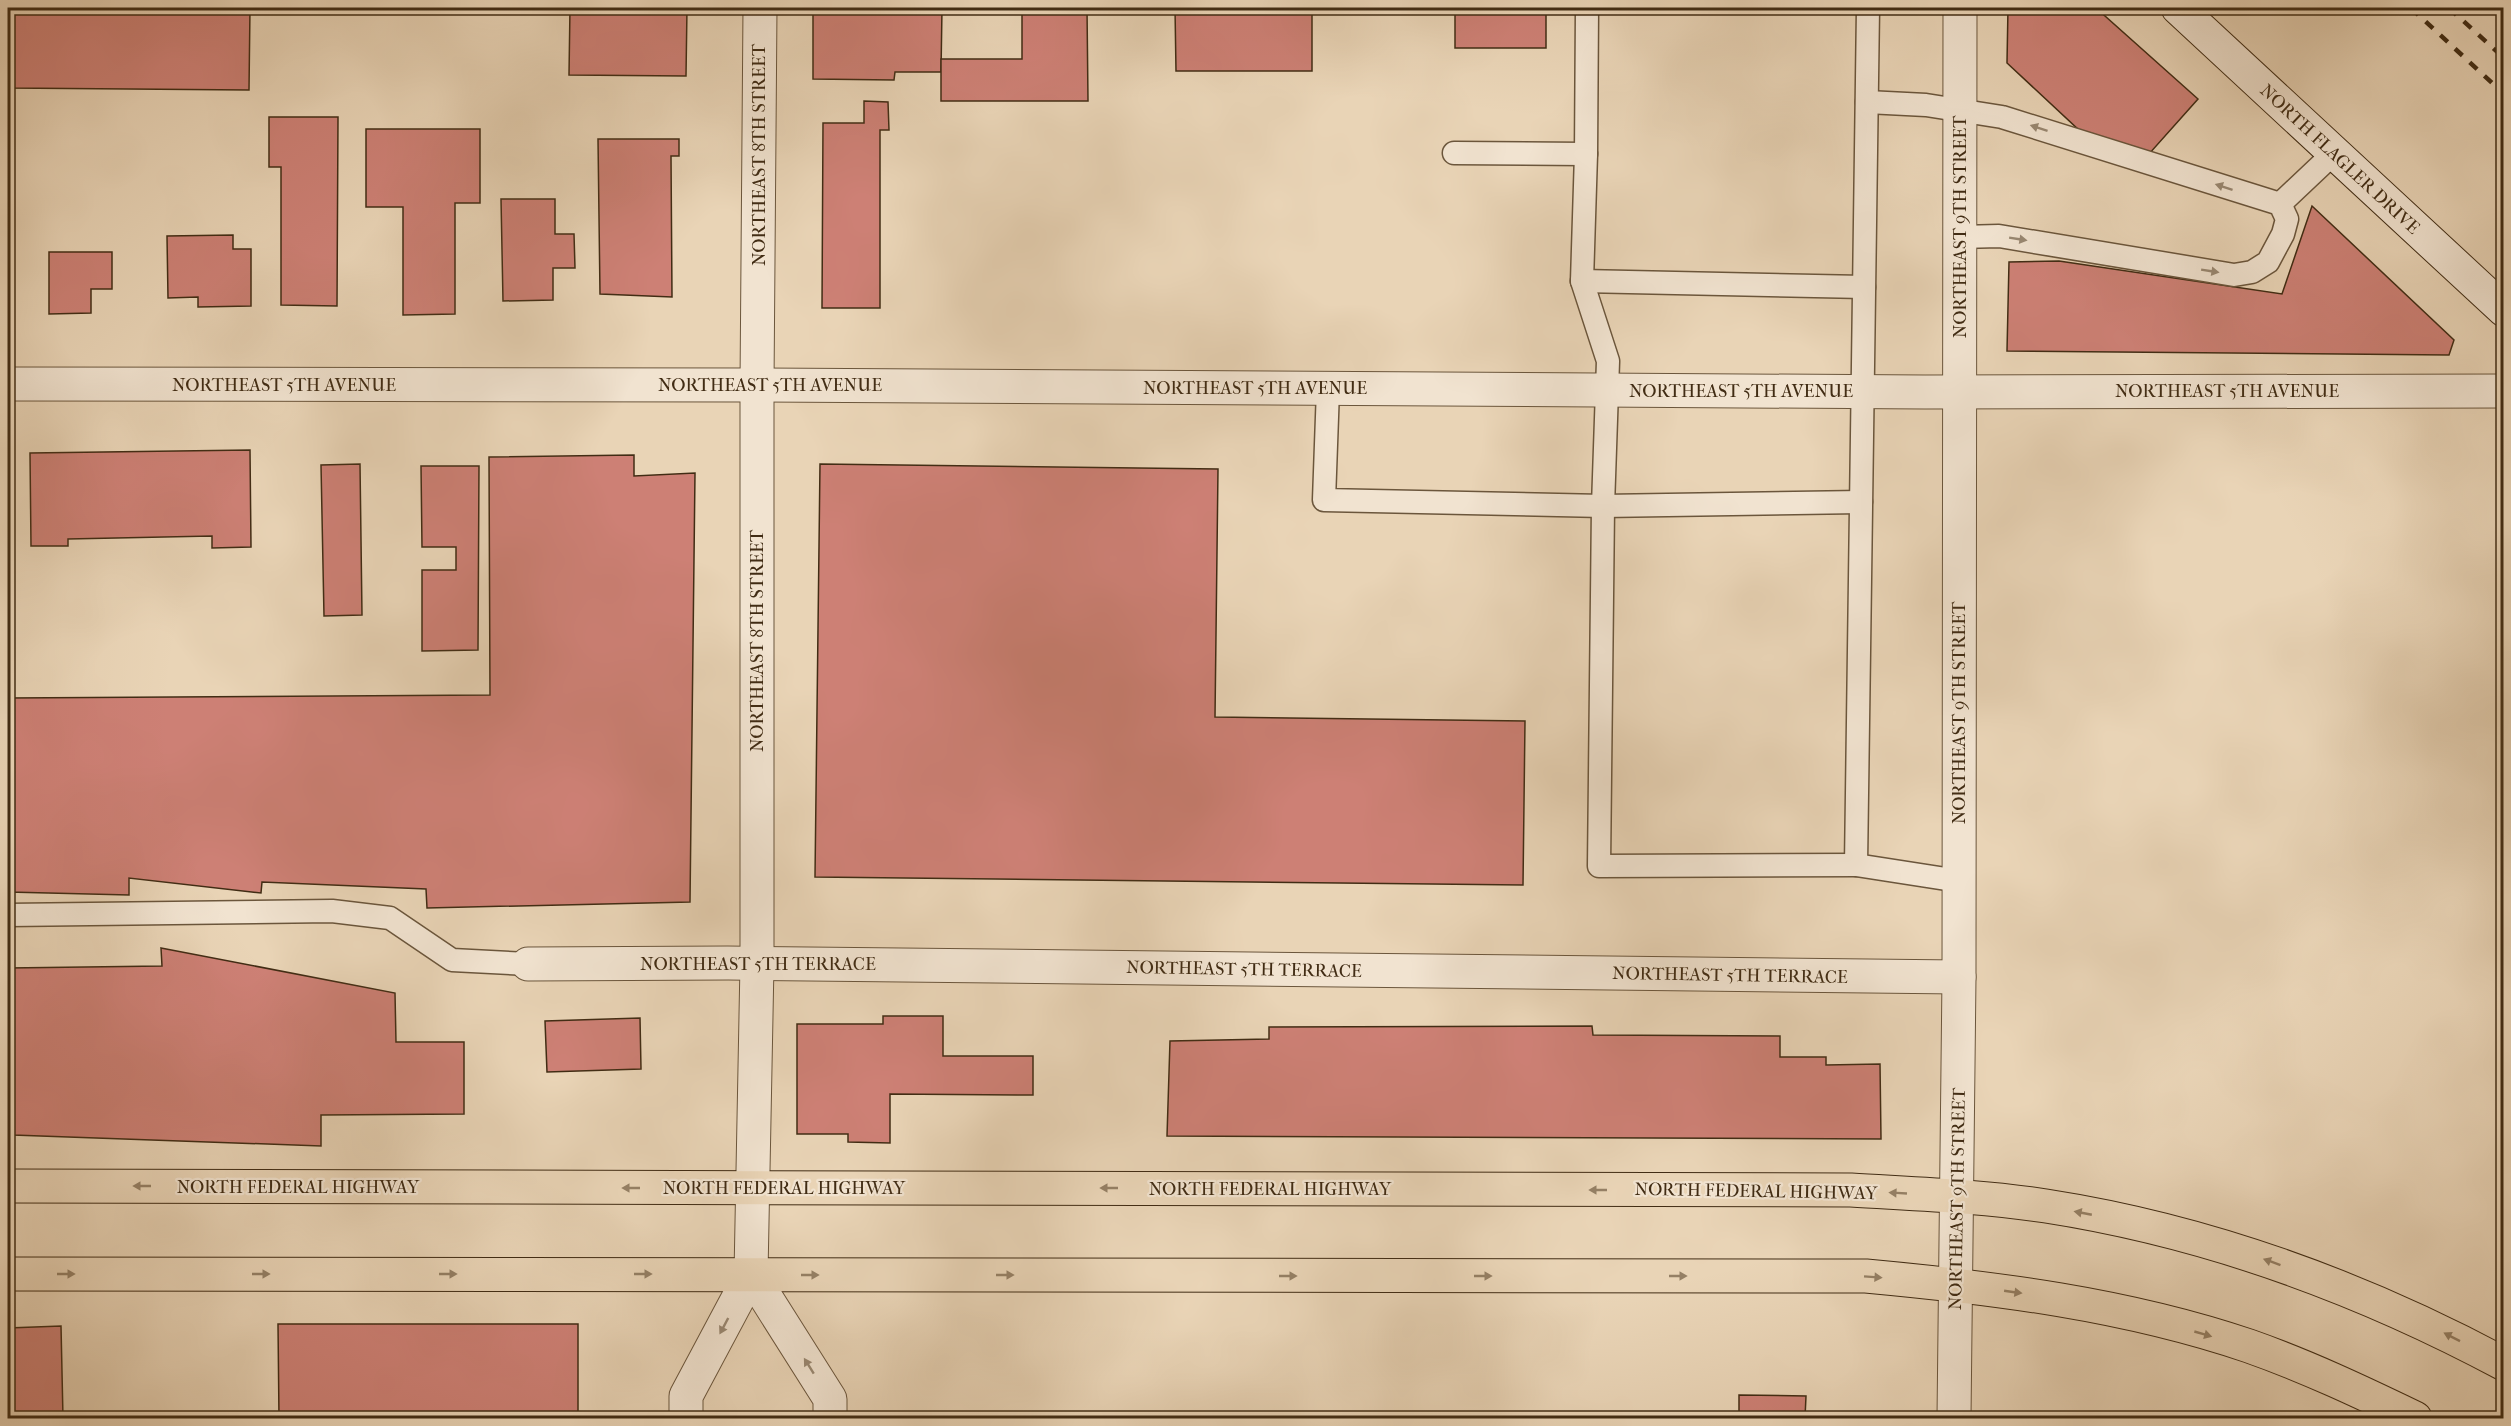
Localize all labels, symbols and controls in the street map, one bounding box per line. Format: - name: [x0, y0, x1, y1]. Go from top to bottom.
- street label: NORTHEAST 8TH STREET: [749, 43, 770, 266]
- street label: NORTH FLAGLER DRIVE: [2256, 80, 2424, 239]
- street label: NORTHEAST 9TH STREET: [1950, 115, 1971, 338]
- one-way arrow: [2030, 123, 2048, 132]
- one-way arrow: [2215, 182, 2233, 191]
- one-way arrow: [2009, 235, 2028, 244]
- one-way arrow: [2201, 266, 2220, 275]
- street label: NORTHEAST 5TH AVENUE: [172, 375, 396, 396]
- street label: NORTHEAST 5TH AVENUE: [658, 375, 882, 396]
- street label: NORTHEAST 5TH AVENUE: [1143, 378, 1367, 399]
- street label: NORTHEAST 5TH AVENUE: [1629, 381, 1853, 402]
- street label: NORTHEAST 5TH AVENUE: [2115, 381, 2339, 402]
- street label: NORTHEAST 8TH STREET: [747, 529, 768, 752]
- street label: NORTHEAST 9TH STREET: [1949, 601, 1970, 824]
- street label: NORTHEAST 5TH TERRACE: [640, 954, 876, 975]
- street label: NORTHEAST 5TH TERRACE: [1126, 957, 1362, 982]
- street label: NORTHEAST 5TH TERRACE: [1612, 963, 1848, 988]
- street label: NORTHEAST 9TH STREET: [1945, 1087, 1970, 1310]
- street label: NORTH FEDERAL HIGHWAY: [177, 1177, 420, 1198]
- street label: NORTH FEDERAL HIGHWAY: [663, 1178, 906, 1199]
- street label: NORTH FEDERAL HIGHWAY: [1149, 1179, 1392, 1200]
- street label: NORTH FEDERAL HIGHWAY: [1634, 1179, 1878, 1204]
- one-way arrow: [132, 1181, 151, 1191]
- one-way arrow: [621, 1183, 640, 1193]
- one-way arrow: [1099, 1183, 1118, 1193]
- one-way arrow: [1588, 1185, 1607, 1195]
- one-way arrow: [1888, 1188, 1907, 1198]
- one-way arrow: [2074, 1208, 2093, 1217]
- one-way arrow: [2263, 1256, 2281, 1266]
- one-way arrow: [56, 1269, 75, 1279]
- one-way arrow: [251, 1269, 270, 1279]
- one-way arrow: [438, 1269, 457, 1279]
- one-way arrow: [633, 1269, 652, 1279]
- one-way arrow: [800, 1270, 819, 1279]
- one-way arrow: [995, 1270, 1014, 1280]
- one-way arrow: [1279, 1271, 1298, 1281]
- one-way arrow: [1474, 1271, 1493, 1281]
- one-way arrow: [1669, 1271, 1688, 1281]
- one-way arrow: [1864, 1272, 1883, 1282]
- one-way arrow: [2004, 1288, 2023, 1297]
- one-way arrow: [719, 1317, 729, 1335]
- one-way arrow: [2194, 1329, 2213, 1339]
- one-way arrow: [2443, 1332, 2460, 1342]
- one-way arrow: [804, 1358, 815, 1374]

